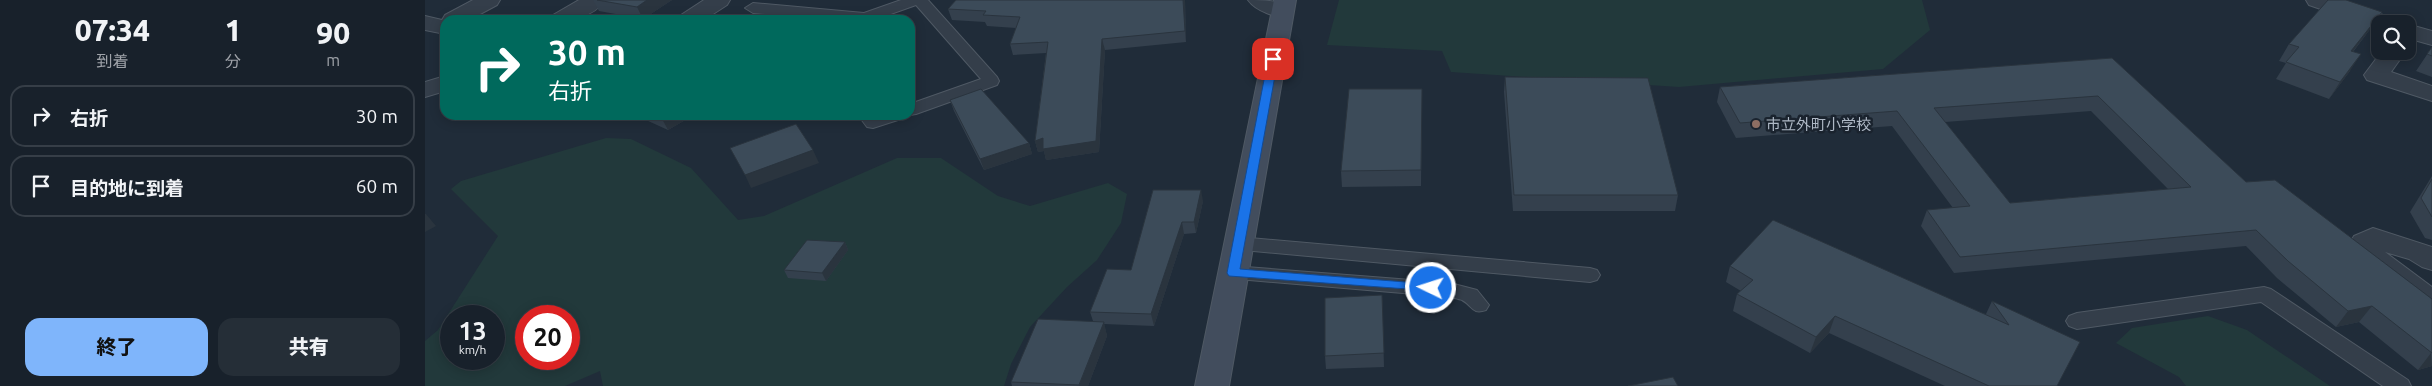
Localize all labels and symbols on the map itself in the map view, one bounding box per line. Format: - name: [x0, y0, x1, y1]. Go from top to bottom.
- pin: [1252, 38, 1294, 80]
- place label: 市立外町小学校: [1766, 116, 1871, 133]
- marker: 市立外町小学校: [1750, 118, 1762, 130]
- position arrow: [1404, 261, 1456, 313]
- speed limit sign: 20: [515, 305, 580, 370]

